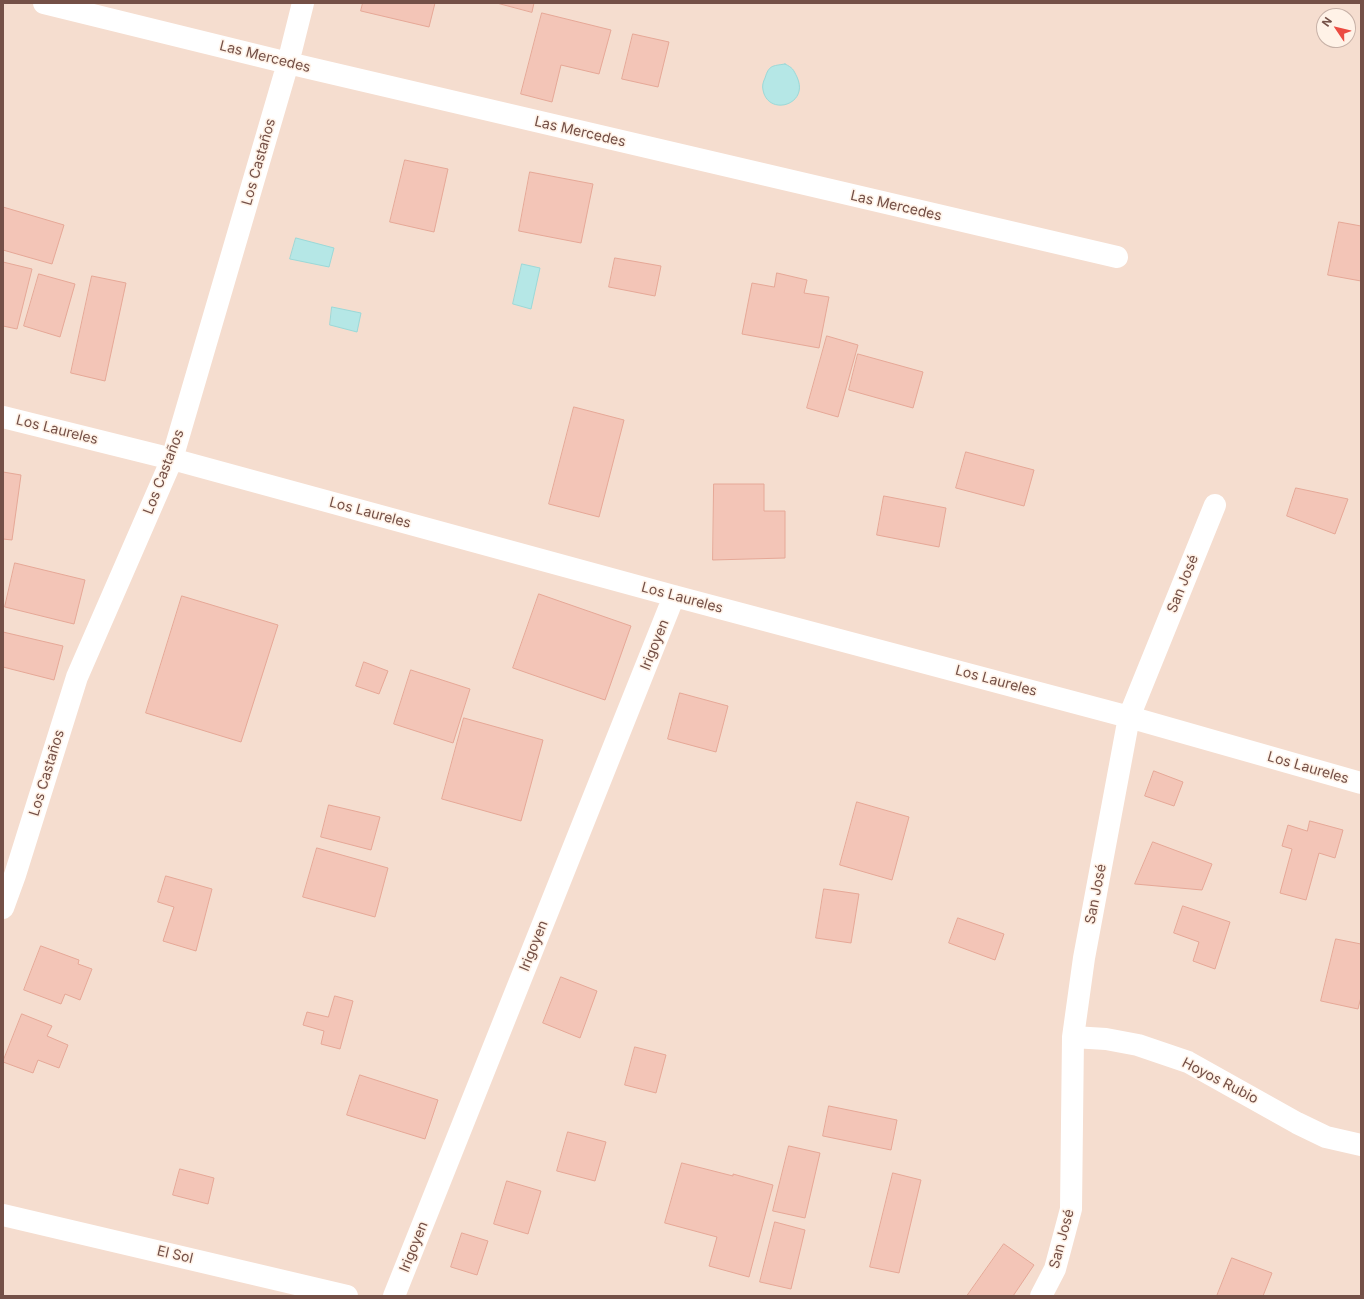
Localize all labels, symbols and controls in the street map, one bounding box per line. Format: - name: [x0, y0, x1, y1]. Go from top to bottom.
- north arrow: [1316, 8, 1356, 48]
- text: N: [1319, 14, 1335, 29]
- street label: Las Mercedes: [218, 38, 312, 76]
- street label: Las Mercedes: [533, 113, 627, 151]
- street label: Los Castaños: [239, 117, 279, 207]
- street label: Las Mercedes: [849, 187, 943, 225]
- street label: Los Laureles: [14, 412, 100, 448]
- street label: Los Castaños: [140, 427, 188, 517]
- street label: Los Laureles: [327, 494, 413, 532]
- street label: San José: [1164, 553, 1202, 615]
- street label: Los Laureles: [639, 579, 725, 617]
- street label: Irigoyen: [637, 617, 673, 673]
- street label: Los Laureles: [953, 662, 1039, 700]
- street label: Los Castaños: [26, 728, 68, 818]
- street label: Los Laureles: [1265, 748, 1351, 788]
- street label: San José: [1082, 862, 1110, 926]
- street label: Irigoyen: [516, 918, 552, 974]
- street label: Hoyos Rubio: [1179, 1055, 1261, 1107]
- street label: San José: [1046, 1207, 1078, 1271]
- street label: Irigoyen: [396, 1219, 432, 1275]
- street label: El Sol: [155, 1243, 195, 1267]

